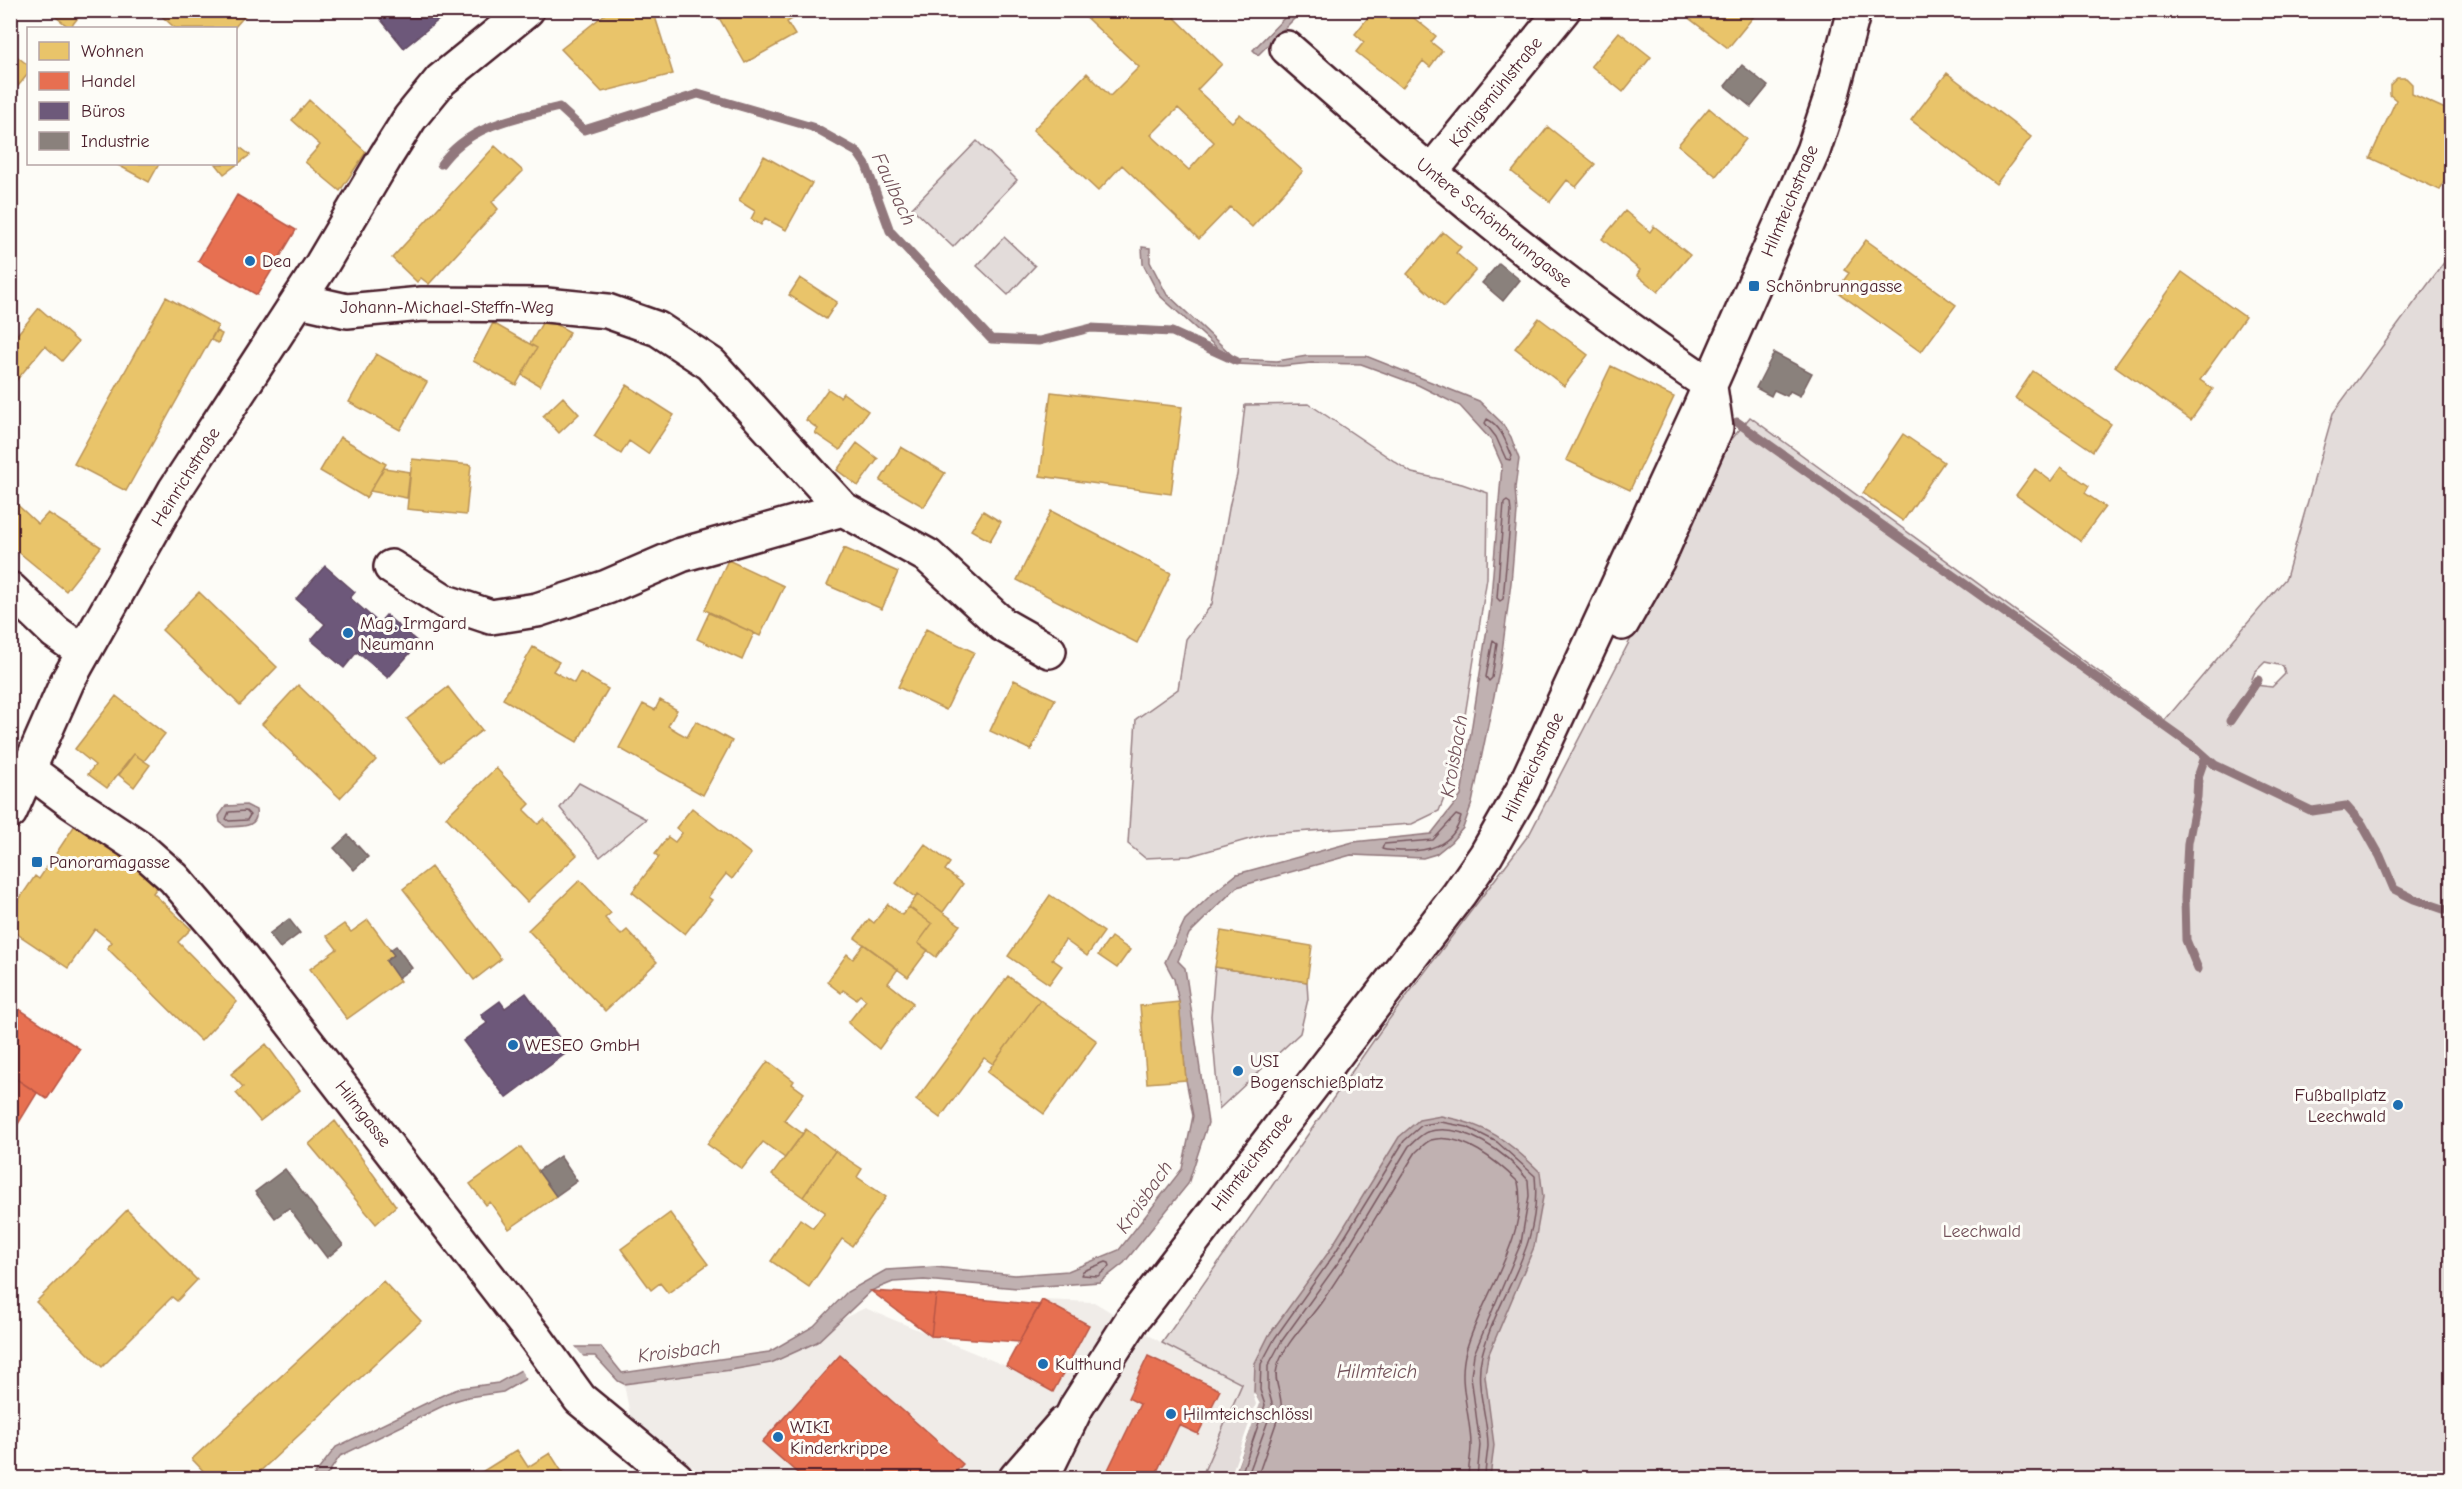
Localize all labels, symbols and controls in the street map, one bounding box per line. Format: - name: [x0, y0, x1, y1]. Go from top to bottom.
- legend: [27, 27, 237, 165]
- street label: Königsmühlstraße: [1445, 33, 1547, 151]
- text: Wohnen: [81, 41, 144, 62]
- text: Handel: [81, 71, 136, 92]
- text: Büros: [81, 101, 125, 122]
- text: Industrie: [81, 131, 150, 152]
- street label: Hilmteichstraße: [1757, 142, 1823, 260]
- water label: Faulbach: [867, 149, 921, 229]
- street label: Untere Schönbrunngasse: [1412, 154, 1576, 292]
- place label: Dea: [262, 251, 292, 272]
- marker: Dea: [243, 254, 257, 268]
- place label: Schönbrunngasse: [1766, 276, 1902, 297]
- marker: Schönbrunngasse: [1747, 279, 1761, 293]
- street label: Johann-Michael-Steffn-Weg: [340, 297, 554, 318]
- street label: Heinrichstraße: [147, 424, 225, 530]
- place label: Mag. Irmgard Neumann: [360, 613, 467, 655]
- marker: Mag. Irmgard Neumann: [341, 626, 355, 640]
- street label: Hilmteichstraße: [1497, 709, 1569, 825]
- water label: Kroisbach: [1435, 713, 1473, 799]
- place label: Panoramagasse: [49, 852, 170, 873]
- marker: Panoramagasse: [30, 855, 44, 869]
- place label: WESEO GmbH: [525, 1035, 640, 1056]
- marker: WESEO GmbH: [506, 1038, 520, 1052]
- place label: USI Bogenschießplatz: [1250, 1051, 1383, 1093]
- marker: USI Bogenschießplatz: [1231, 1064, 1245, 1078]
- street label: Hilmgasse: [330, 1077, 396, 1151]
- place label: Fußballplatz Leechwald: [2294, 1085, 2386, 1127]
- marker: Fußballplatz Leechwald: [2391, 1098, 2405, 1112]
- street label: Hilmteichstraße: [1207, 1109, 1297, 1215]
- water label: Kroisbach: [1111, 1156, 1177, 1238]
- park label: Leechwald: [1943, 1221, 2021, 1242]
- water label: Kroisbach: [636, 1335, 722, 1367]
- place label: Kulthund: [1055, 1354, 1122, 1375]
- marker: Kulthund: [1036, 1357, 1050, 1371]
- water label: Hilmteich: [1337, 1360, 1417, 1383]
- place label: Hilmteichschlössl: [1183, 1404, 1313, 1425]
- marker: Hilmteichschlössl: [1164, 1407, 1178, 1421]
- place label: WIKI Kinderkrippe: [790, 1417, 888, 1459]
- marker: WIKI Kinderkrippe: [771, 1430, 785, 1444]

